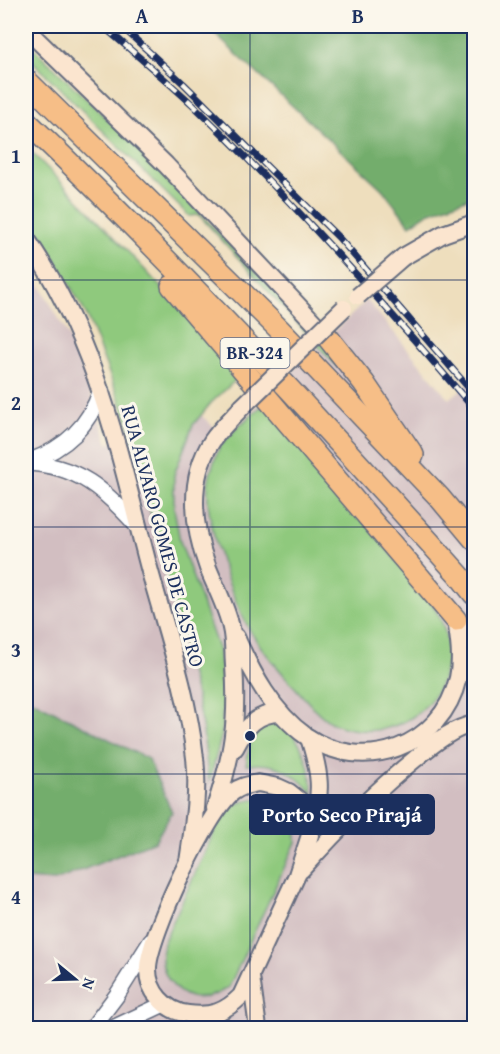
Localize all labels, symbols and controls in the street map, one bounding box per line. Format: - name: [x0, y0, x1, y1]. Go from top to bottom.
- text: A: [136, 1, 149, 30]
- text: B: [352, 1, 364, 30]
- text: 1: [11, 141, 21, 170]
- road number: BR-324: [220, 338, 290, 368]
- text: 2: [11, 388, 21, 417]
- street label: RUA ALVARO GOMES DE CASTRO: [115, 402, 212, 670]
- text: 3: [11, 635, 21, 664]
- callout: Porto Seco Pirajá: [250, 795, 434, 834]
- text: Porto Seco Pirajá: [262, 799, 422, 830]
- text: 4: [11, 882, 21, 911]
- north arrow: [45, 949, 105, 1009]
- text: N: [76, 975, 102, 993]

